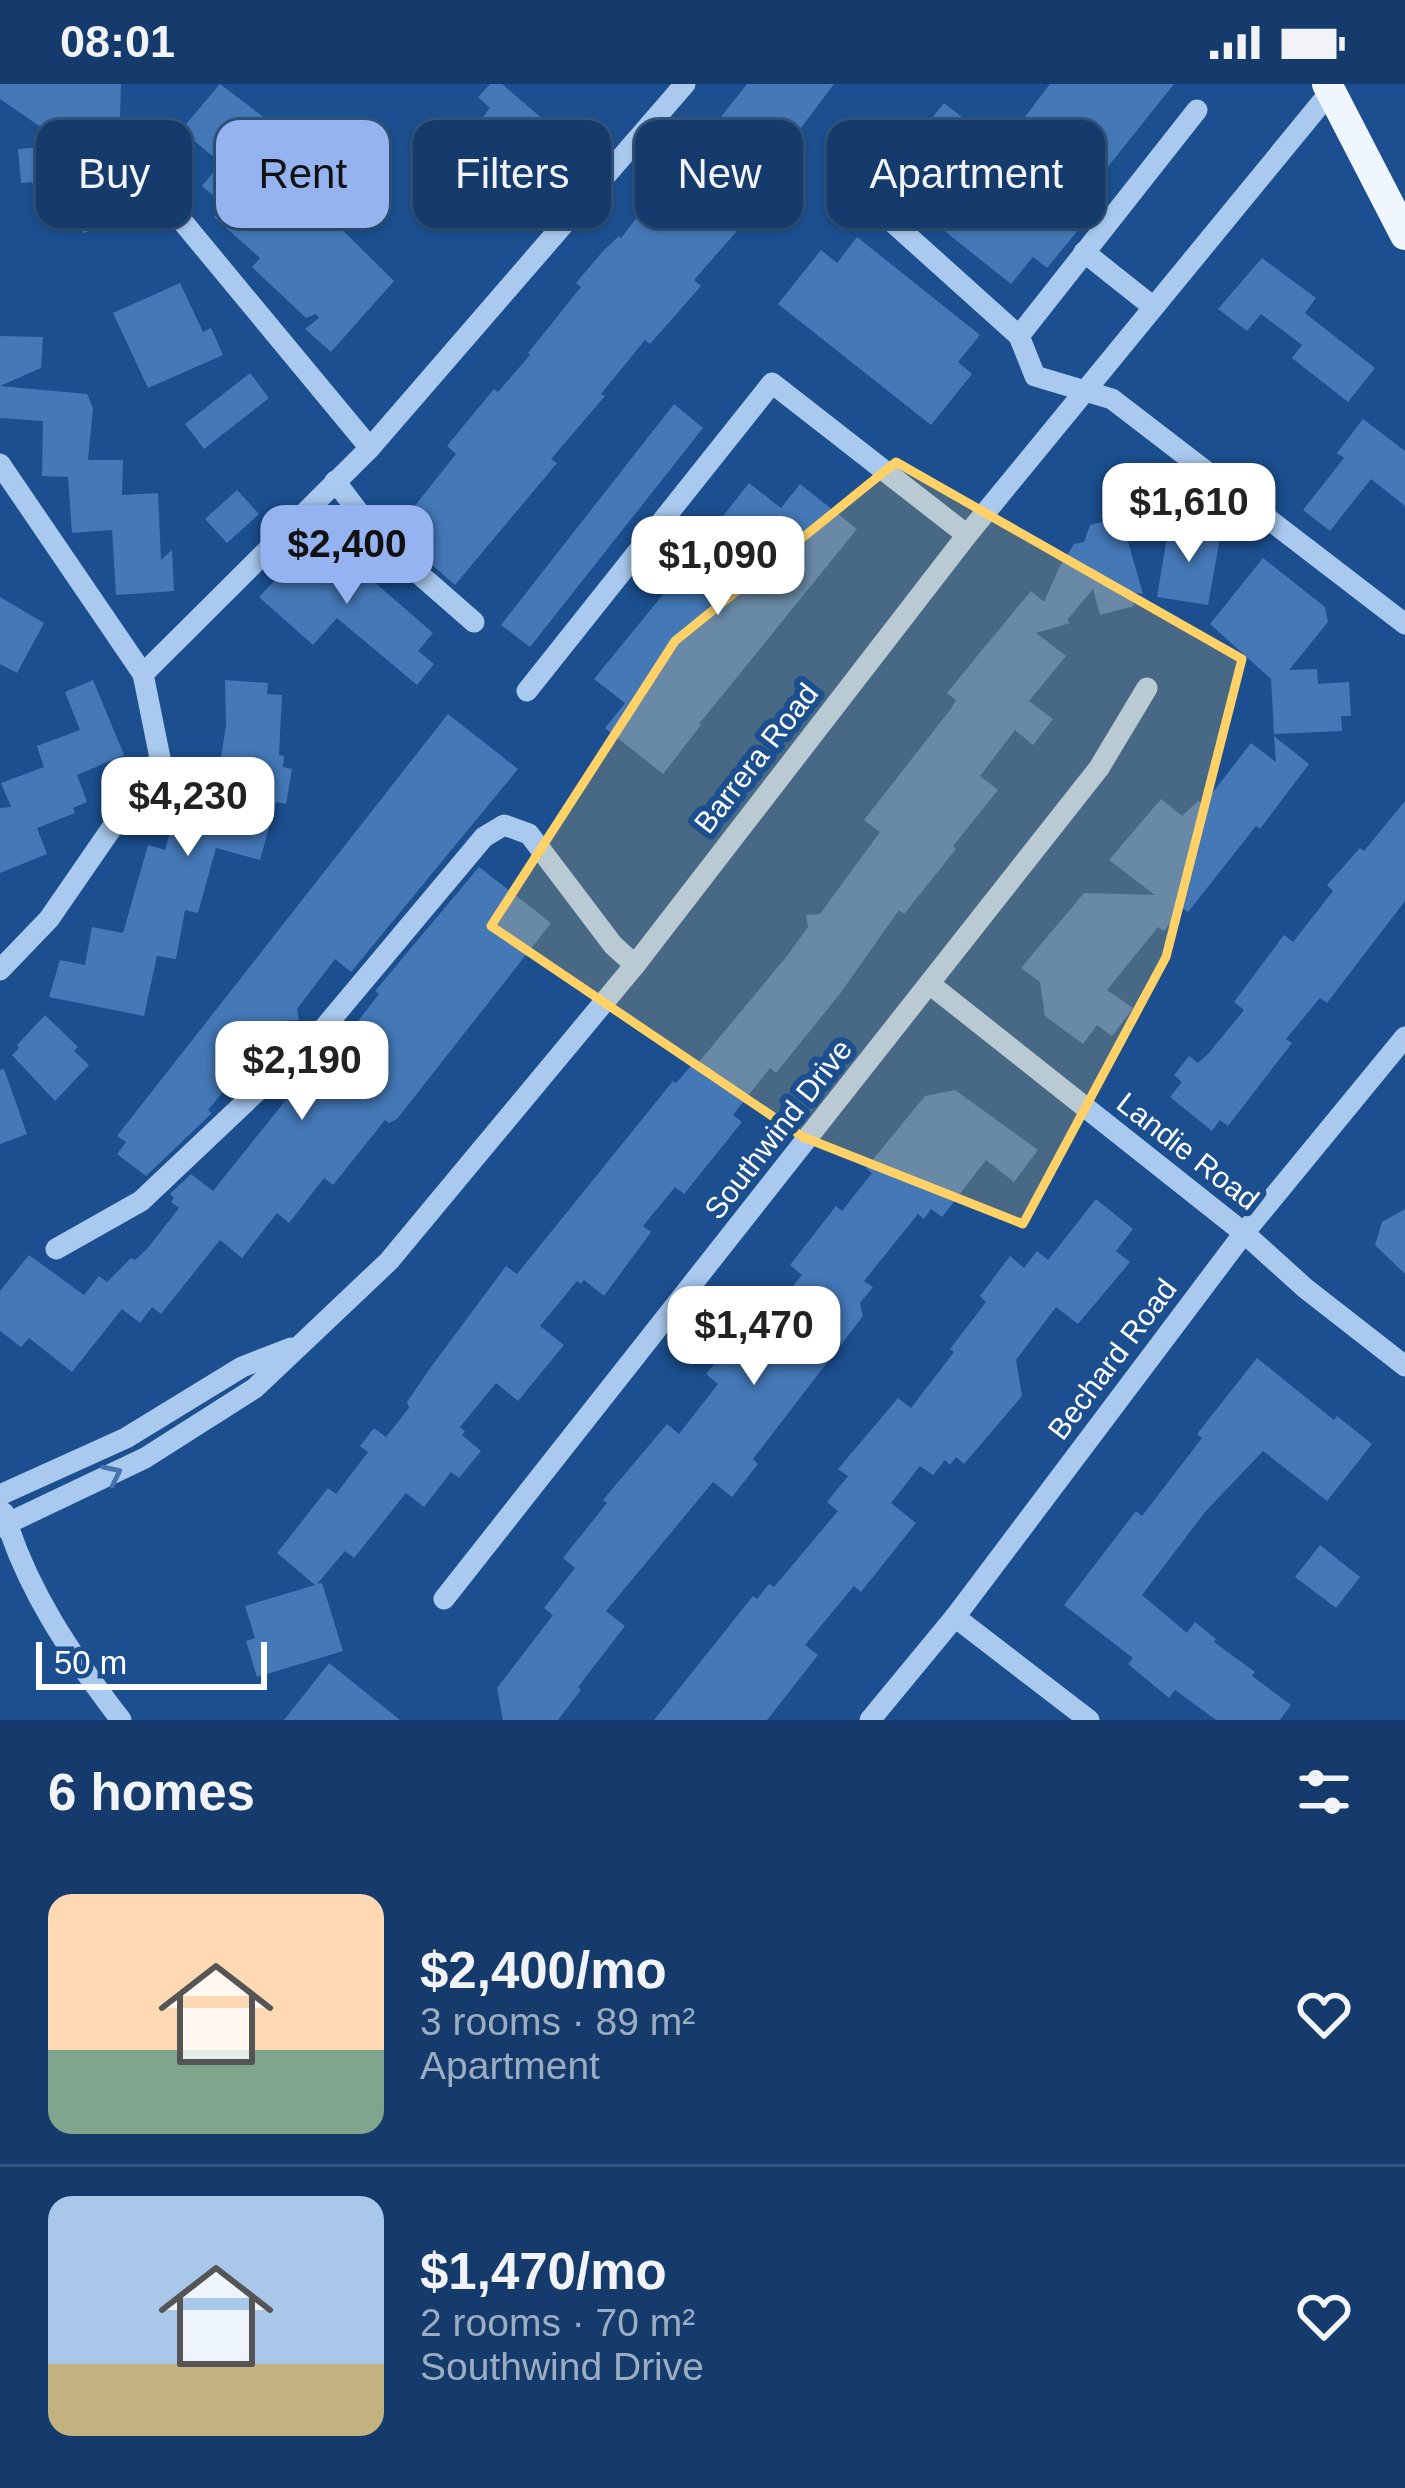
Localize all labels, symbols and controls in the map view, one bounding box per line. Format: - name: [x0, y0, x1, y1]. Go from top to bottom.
- text: 08:01: [60, 16, 175, 67]
- chip: Buy: [36, 120, 192, 228]
- chip: Rent: [216, 120, 389, 228]
- chip: Filters: [413, 120, 611, 228]
- chip: New: [635, 120, 803, 228]
- chip: Apartment: [827, 120, 1105, 228]
- pin: $1,610: [1091, 463, 1287, 565]
- text: $1,610: [1129, 480, 1249, 523]
- pin: $2,400: [249, 505, 445, 607]
- pin: $1,090: [620, 516, 816, 618]
- text: $2,400: [287, 522, 407, 565]
- text: $1,090: [658, 533, 778, 576]
- street label: Barrera Road: [688, 677, 824, 839]
- pin: $4,230: [90, 757, 286, 859]
- text: $4,230: [128, 774, 248, 817]
- pin: $2,190: [204, 1021, 400, 1123]
- street label: Southwind Drive: [698, 1033, 858, 1225]
- text: $2,190: [242, 1038, 362, 1081]
- street label: Landie Road: [1111, 1086, 1265, 1216]
- street label: Bechard Road: [1041, 1272, 1183, 1446]
- pin: $1,470: [656, 1286, 852, 1388]
- text: $1,470: [694, 1303, 814, 1346]
- one-way arrow: [101, 1465, 122, 1488]
- scale bar: [36, 1636, 267, 1689]
- text: 50 m: [54, 1644, 127, 1681]
- icon: filters: [1291, 1759, 1357, 1825]
- text: 6 homes: [48, 1764, 255, 1821]
- icon: home: [144, 1942, 288, 2086]
- text: $2,400/mo: [420, 1942, 667, 1999]
- icon: heart: [1291, 1981, 1357, 2047]
- text: 3 rooms · 89 m²: [420, 2000, 695, 2043]
- text: Apartment: [420, 2044, 600, 2087]
- text: $1,470/mo: [420, 2243, 667, 2300]
- icon: home: [144, 2244, 288, 2388]
- icon: heart: [1291, 2283, 1357, 2349]
- text: 2 rooms · 70 m²: [420, 2301, 695, 2344]
- text: Southwind Drive: [420, 2345, 704, 2388]

